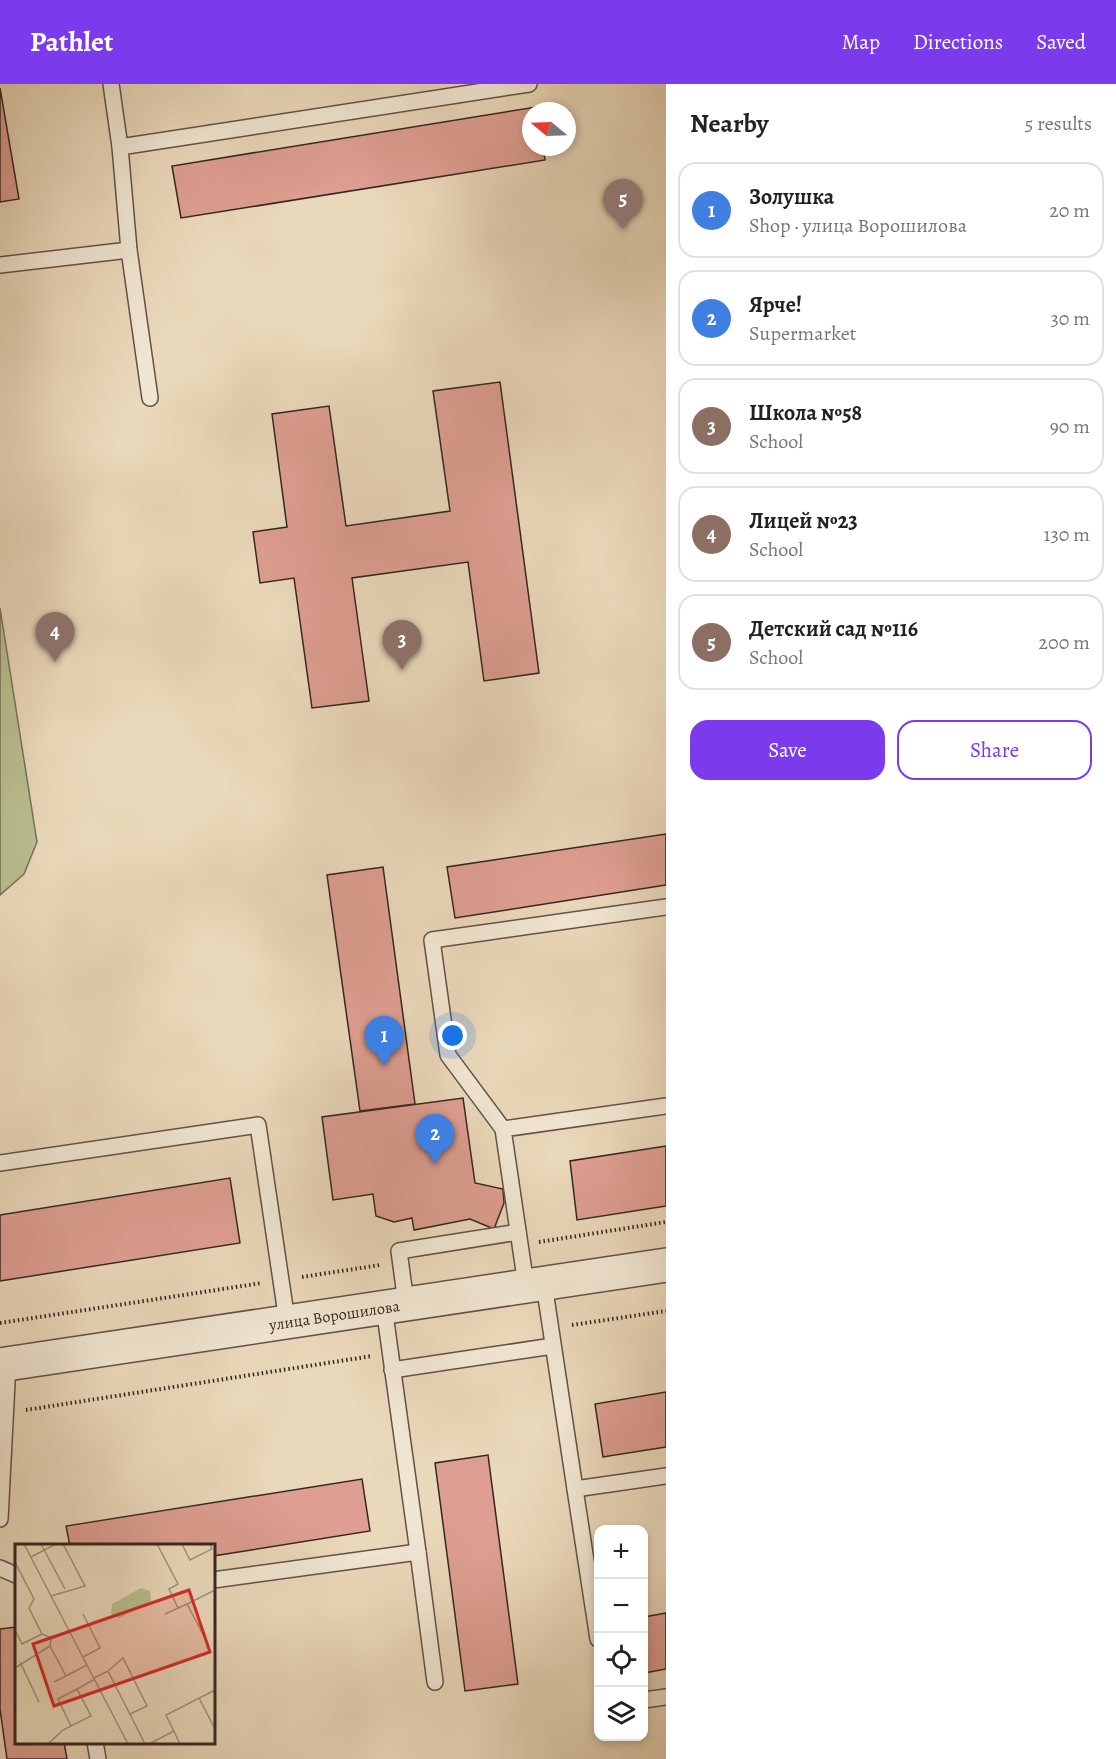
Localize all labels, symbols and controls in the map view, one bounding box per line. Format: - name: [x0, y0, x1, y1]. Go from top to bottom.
- text: Pathlet: [30, 23, 113, 61]
- text: Map: [842, 28, 880, 56]
- text: Directions: [913, 28, 1003, 56]
- text: Saved: [1036, 28, 1086, 56]
- north arrow: [522, 102, 576, 156]
- text: Nearby: [690, 106, 769, 141]
- text: 5 results: [1025, 110, 1092, 137]
- pin: 5: [604, 180, 642, 229]
- text: Золушка: [749, 182, 834, 212]
- text: 1: [708, 197, 715, 224]
- text: 20 m: [1049, 197, 1090, 224]
- text: Shop · улица Ворошилова: [749, 212, 967, 239]
- text: Ярче!: [749, 290, 802, 320]
- text: 2: [707, 305, 716, 332]
- text: 30 m: [1050, 305, 1090, 332]
- text: Supermarket: [749, 320, 856, 347]
- text: Школа №58: [749, 398, 862, 428]
- text: 3: [707, 413, 716, 440]
- text: 90 m: [1050, 413, 1090, 440]
- text: School: [749, 428, 803, 455]
- text: Лицей №23: [749, 506, 858, 536]
- text: 4: [707, 521, 716, 548]
- text: 130 m: [1044, 521, 1090, 548]
- text: School: [749, 536, 803, 563]
- pin: 4: [36, 612, 74, 662]
- text: Детский сад №116: [749, 614, 918, 644]
- pin: 3: [382, 620, 422, 670]
- text: 5: [707, 629, 716, 656]
- text: 200 m: [1039, 629, 1090, 656]
- text: School: [749, 644, 803, 671]
- button: Save: [690, 720, 885, 780]
- button: Share: [897, 720, 1092, 780]
- pin: 1: [364, 1016, 404, 1066]
- your location: [438, 1021, 467, 1050]
- pin: 2: [416, 1114, 454, 1164]
- street label: улица Ворошилова: [267, 1295, 402, 1337]
- map controls: [594, 1525, 648, 1741]
- button: +: [594, 1525, 648, 1579]
- inset map: [15, 1544, 214, 1744]
- button: −: [594, 1579, 648, 1633]
- button: locate: [594, 1633, 648, 1687]
- button: layers: [594, 1687, 648, 1741]

